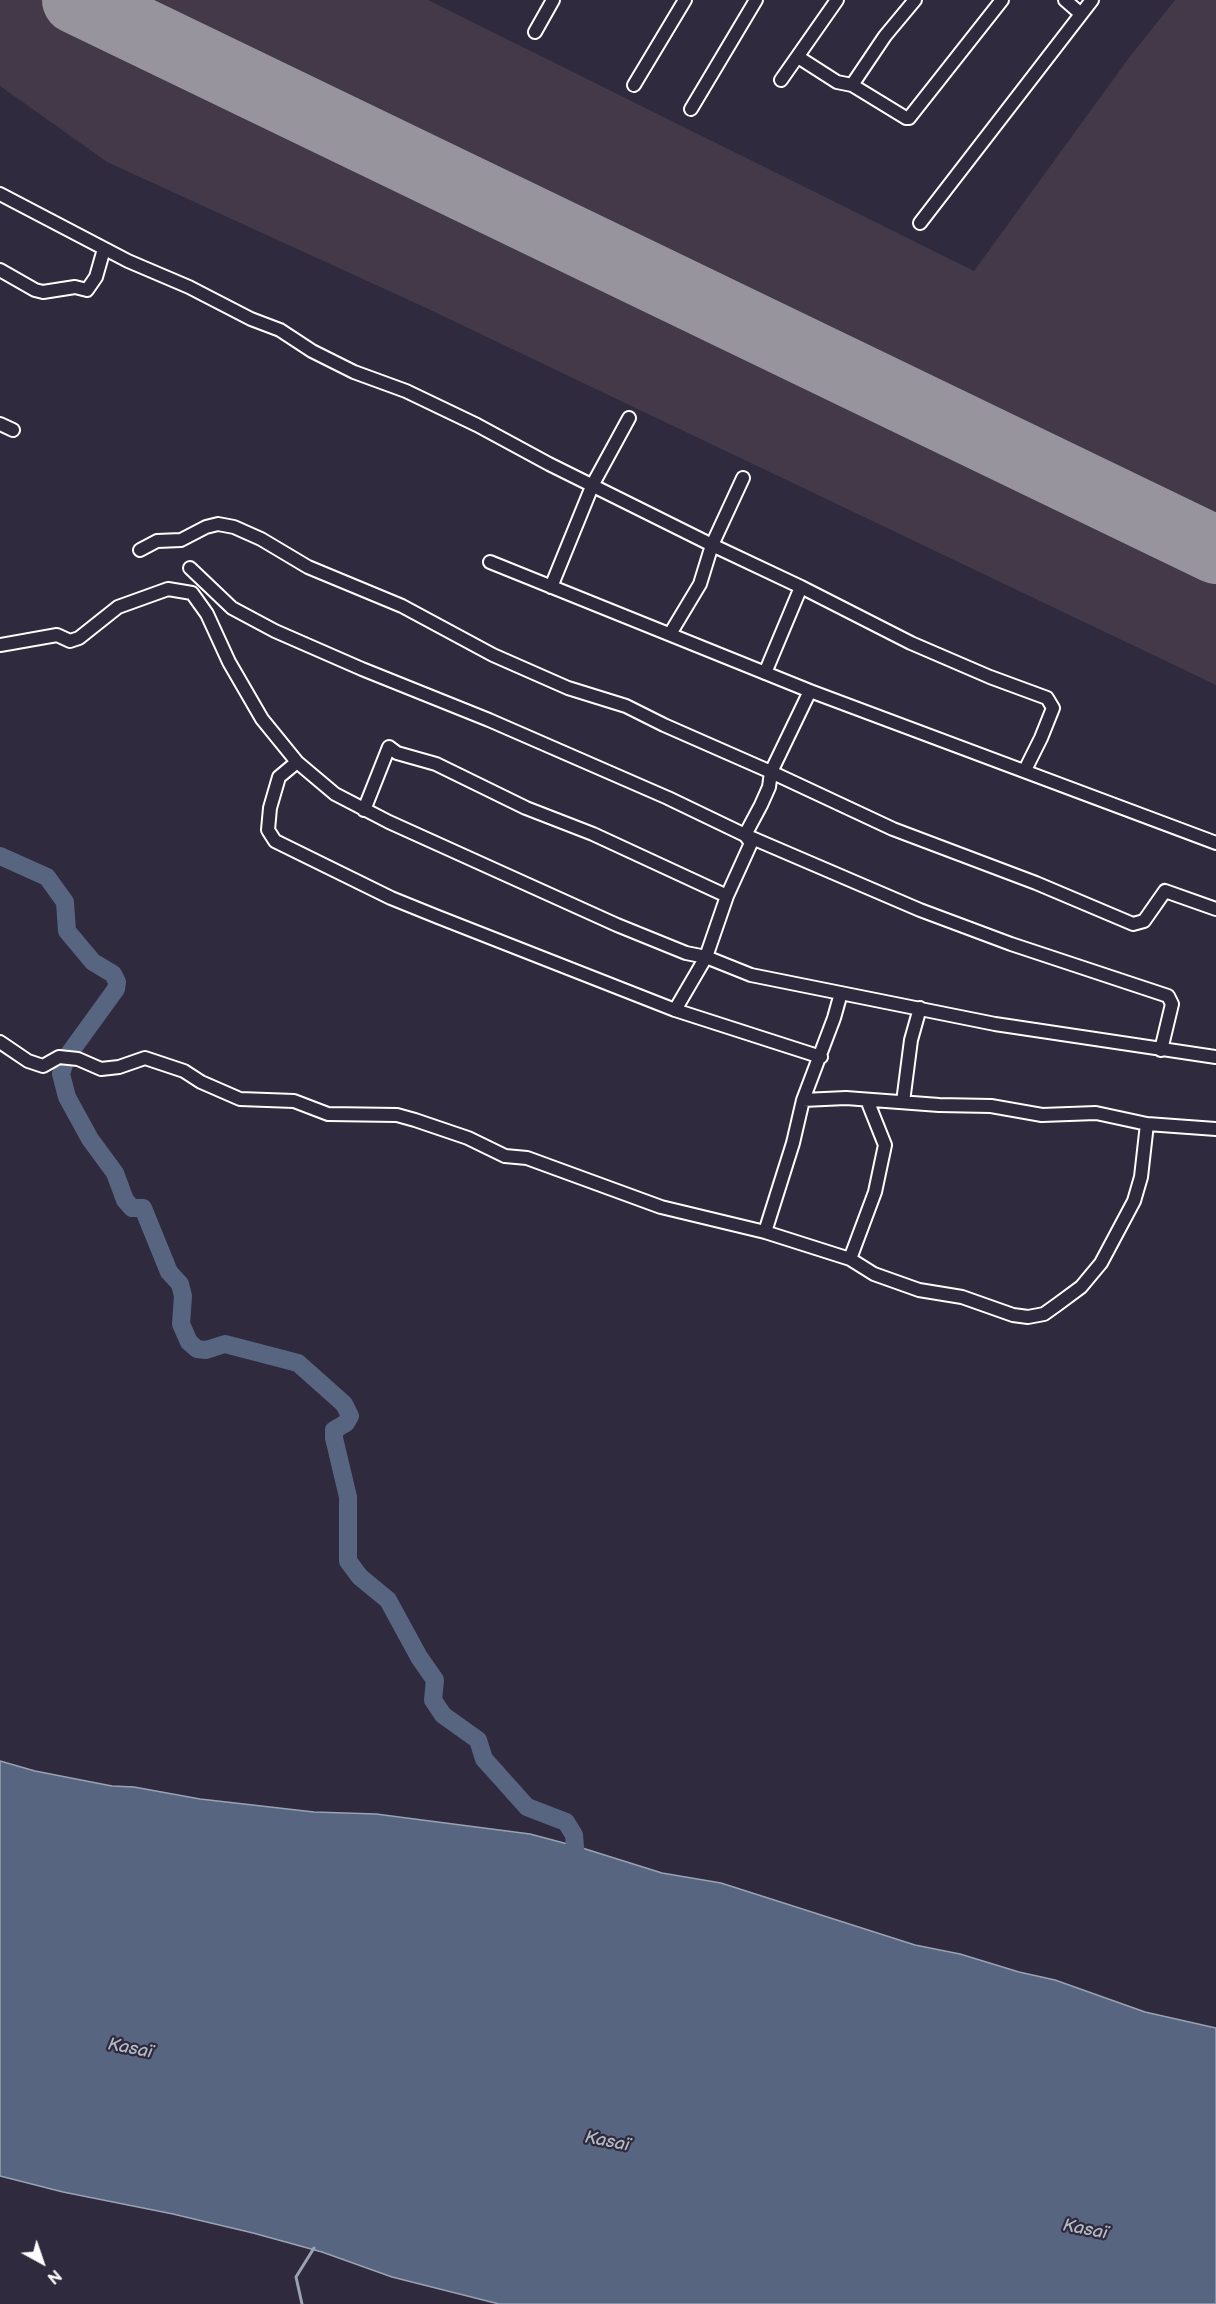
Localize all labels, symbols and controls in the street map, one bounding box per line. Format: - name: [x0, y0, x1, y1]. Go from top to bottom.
- water label: Kasaï: [106, 2034, 154, 2064]
- water label: Kasaï: [583, 2127, 631, 2157]
- water label: Kasaï: [1061, 2215, 1109, 2245]
- north arrow: [12, 2232, 72, 2292]
- text: N: [43, 2265, 65, 2287]

